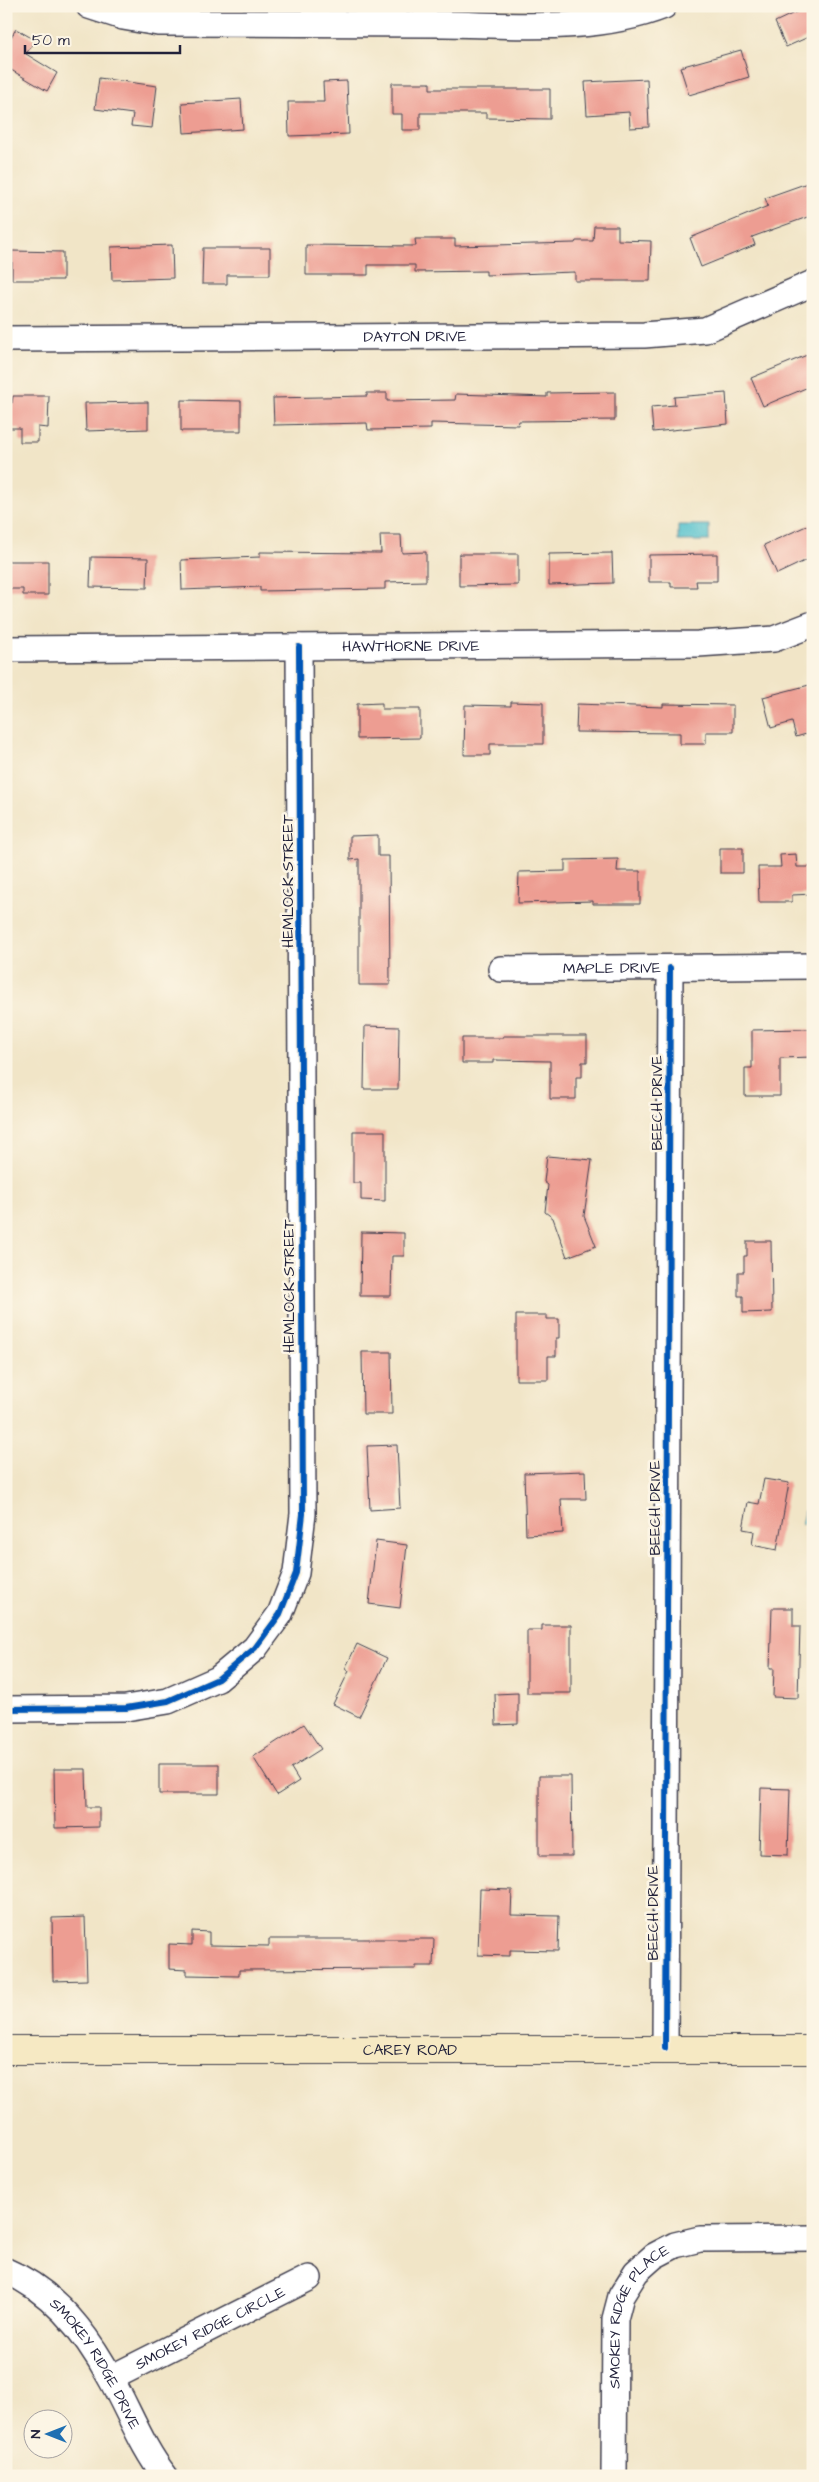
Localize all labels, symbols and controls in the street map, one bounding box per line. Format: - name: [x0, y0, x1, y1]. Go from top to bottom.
- scale bar: [25, 22, 180, 54]
- text: 50 m: [32, 30, 70, 51]
- street label: DAYTON DRIVE: [363, 326, 467, 348]
- street label: HAWTHORNE DRIVE: [342, 636, 480, 658]
- street label: HEMLOCK STREET: [278, 814, 299, 948]
- street label: MAPLE DRIVE: [563, 957, 661, 979]
- street label: BEECH DRIVE: [647, 1055, 668, 1151]
- street label: HEMLOCK STREET: [279, 1219, 300, 1353]
- street label: BEECH DRIVE: [645, 1460, 666, 1556]
- street label: BEECH DRIVE: [643, 1865, 664, 1961]
- street label: CAREY ROAD: [363, 2040, 457, 2061]
- street label: SMOKEY RIDGE PLACE: [605, 2240, 673, 2389]
- street label: SMOKEY RIDGE CIRCLE: [132, 2282, 289, 2375]
- street label: SMOKEY RIDGE DRIVE: [45, 2293, 145, 2433]
- north arrow: [22, 2410, 72, 2460]
- text: N: [26, 2429, 46, 2438]

